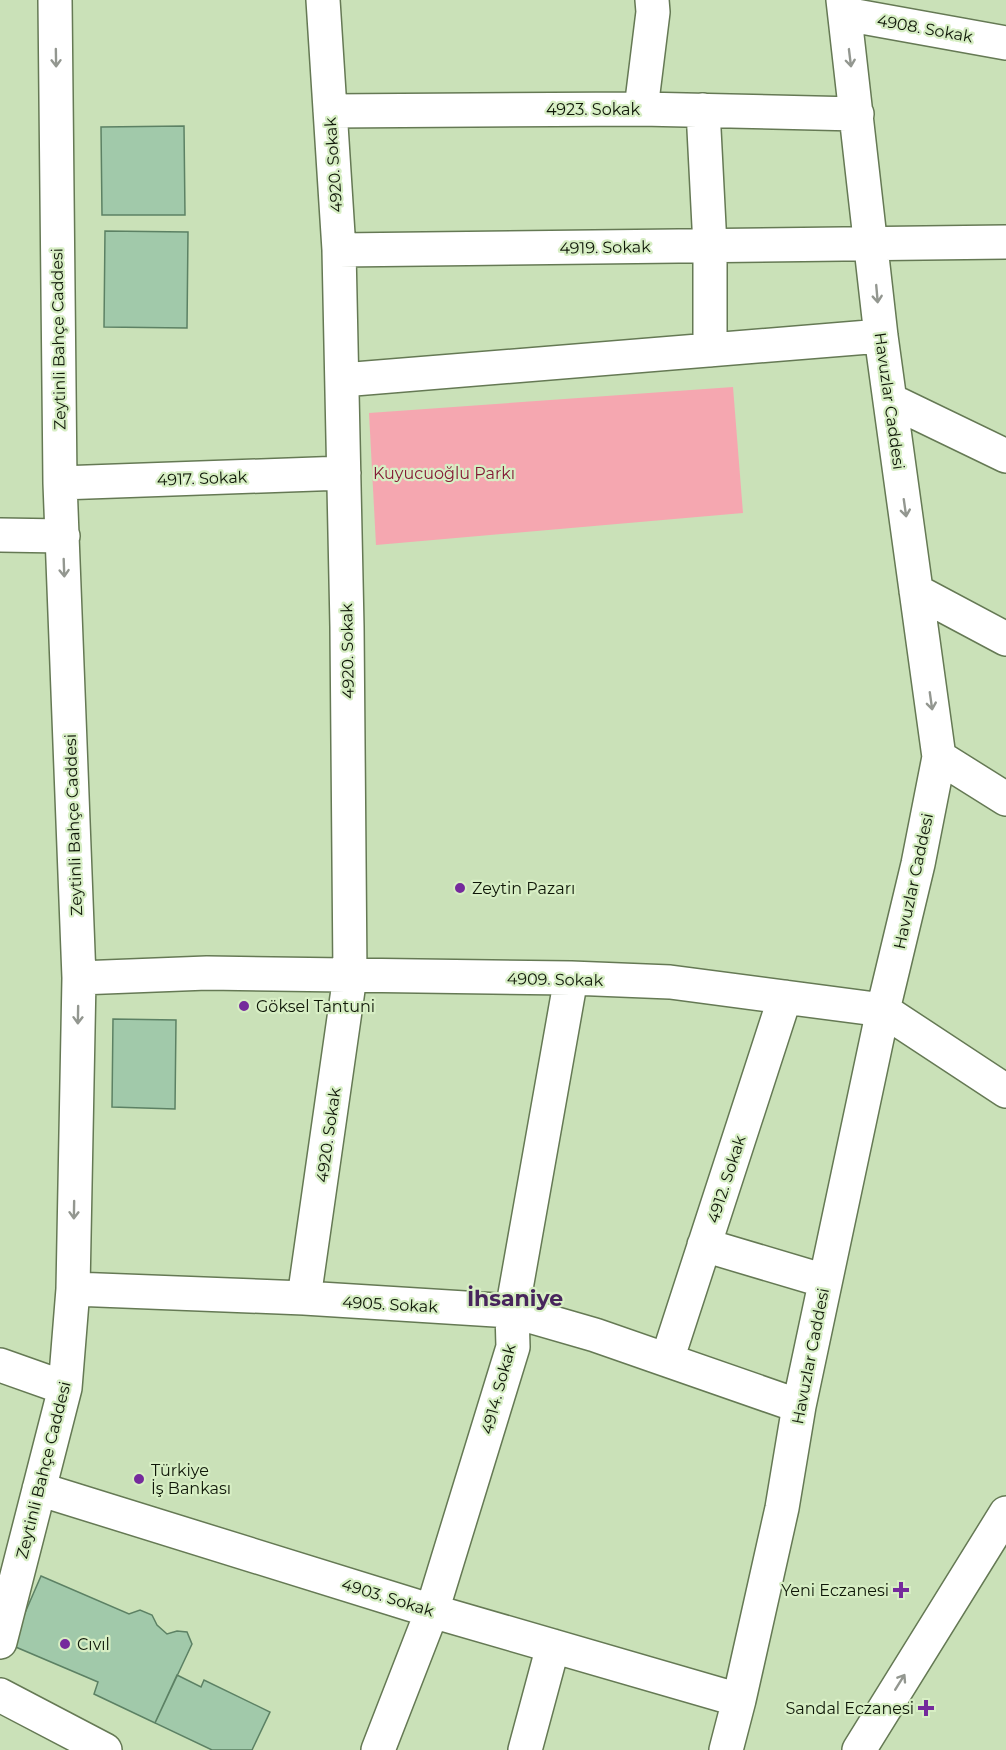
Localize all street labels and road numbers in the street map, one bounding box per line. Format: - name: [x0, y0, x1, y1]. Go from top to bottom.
- street label: 4908. Sokak: [875, 11, 975, 46]
- street label: 4923. Sokak: [546, 100, 641, 119]
- street label: 4920. Sokak: [321, 116, 346, 213]
- street label: 4919. Sokak: [559, 237, 651, 258]
- street label: Zeytinli Bahçe Caddesi: [47, 248, 70, 430]
- street label: Havuzlar Caddesi: [870, 331, 909, 471]
- street label: 4917. Sokak: [156, 467, 248, 490]
- street label: 4920. Sokak: [337, 603, 358, 699]
- street label: Zeytinli Bahçe Caddesi: [61, 734, 86, 916]
- street label: Havuzlar Caddesi: [890, 811, 937, 951]
- street label: 4909. Sokak: [507, 969, 604, 990]
- street label: 4920. Sokak: [312, 1086, 345, 1184]
- street label: 4912. Sokak: [703, 1132, 750, 1225]
- street label: Havuzlar Caddesi: [788, 1286, 833, 1426]
- street label: 4905. Sokak: [342, 1293, 439, 1317]
- street label: 4914. Sokak: [477, 1341, 520, 1436]
- street label: Zeytinli Bahçe Caddesi: [12, 1379, 75, 1561]
- street label: 4903. Sokak: [339, 1574, 437, 1621]

